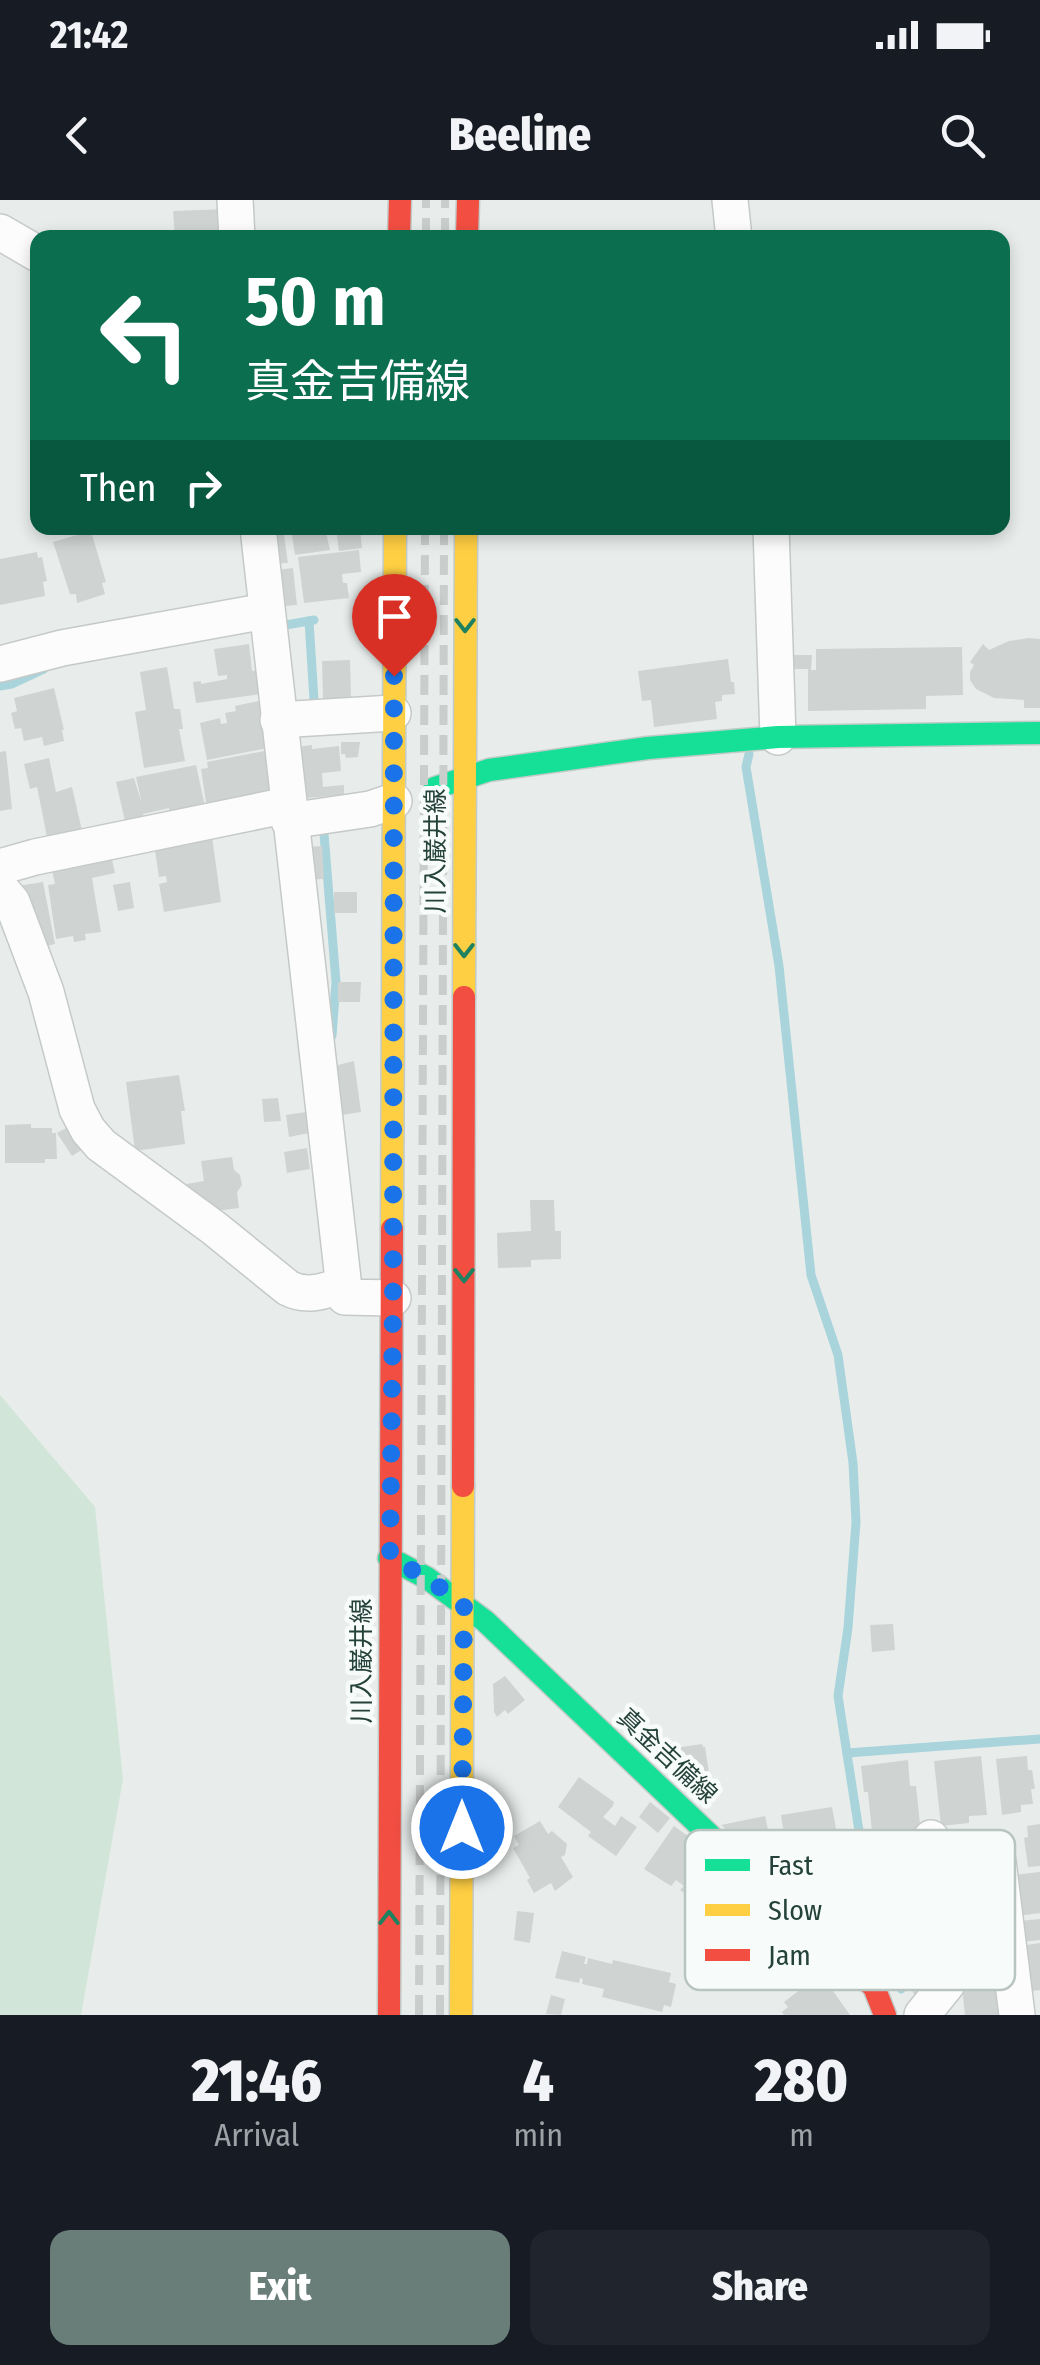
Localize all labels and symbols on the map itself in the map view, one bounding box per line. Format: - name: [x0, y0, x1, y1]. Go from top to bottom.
- pin: [352, 574, 437, 677]
- one-way arrow: [454, 618, 476, 633]
- street label: 川入巌井線: [421, 788, 451, 914]
- one-way arrow: [453, 942, 475, 958]
- one-way arrow: [453, 1268, 475, 1283]
- street label: 川入巌井線: [347, 1598, 377, 1724]
- street label: 真金吉備線: [611, 1702, 723, 1810]
- position arrow: [410, 1776, 514, 1880]
- legend: [685, 1830, 1015, 1990]
- text: Fast: [768, 1849, 814, 1882]
- text: Slow: [768, 1894, 822, 1927]
- one-way arrow: [378, 1909, 400, 1924]
- text: Jam: [768, 1939, 811, 1972]

